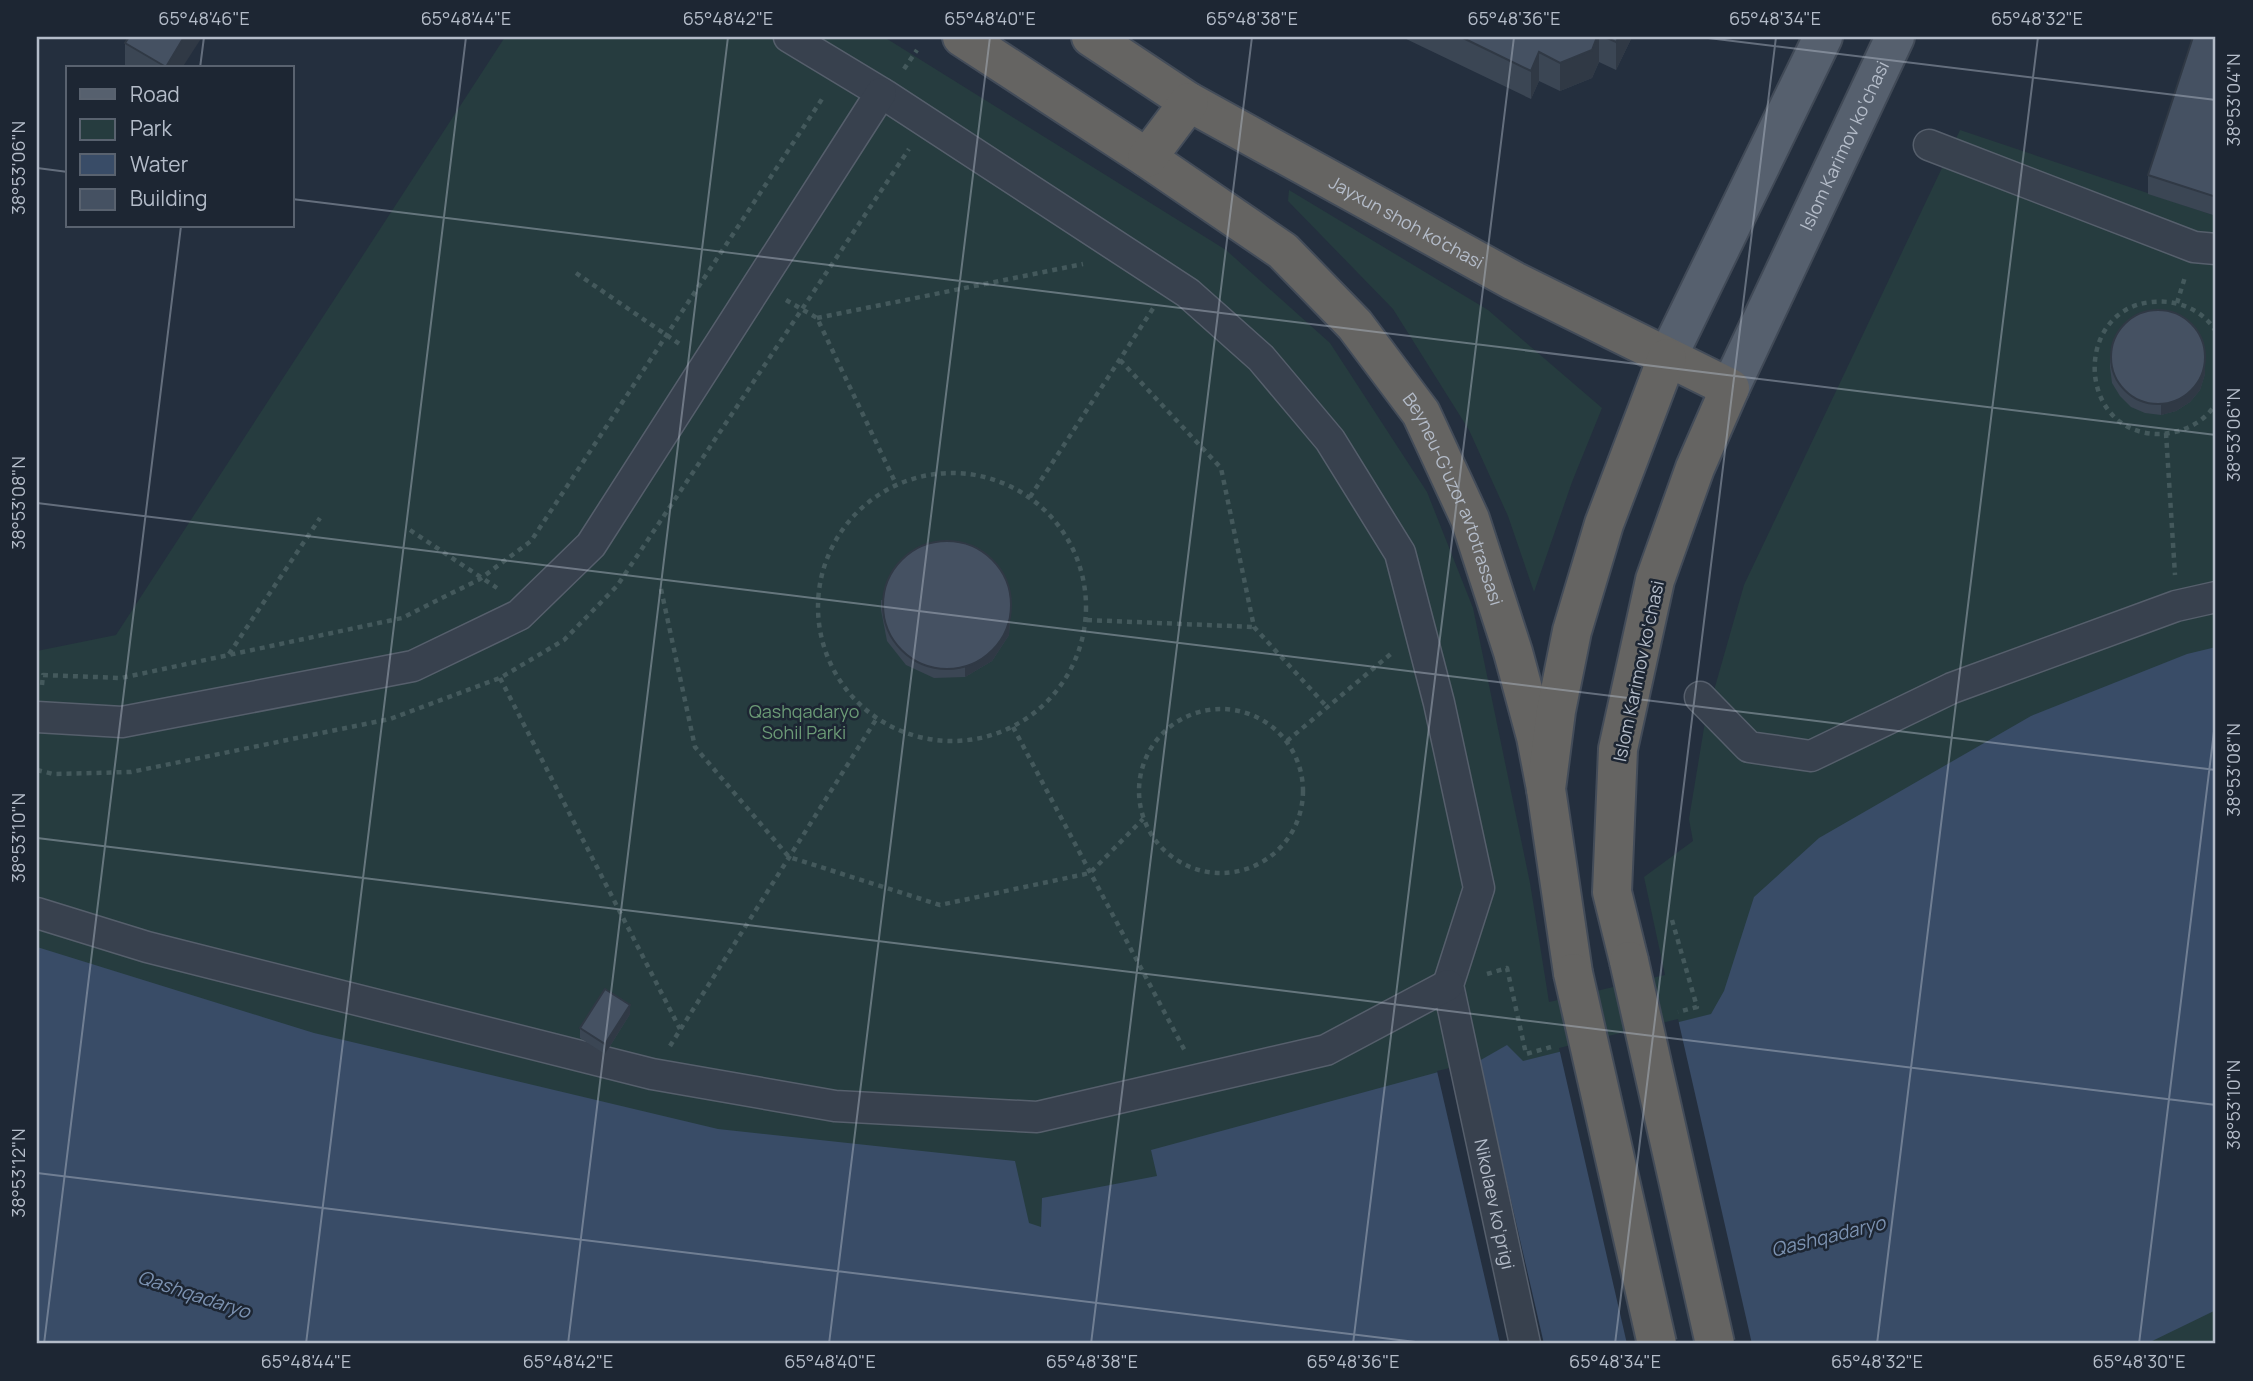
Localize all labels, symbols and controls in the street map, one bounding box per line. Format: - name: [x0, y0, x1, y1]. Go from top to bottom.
- text: 65°48'46"E: [158, 6, 250, 30]
- text: 65°48'44"E: [421, 6, 511, 30]
- text: 65°48'42"E: [683, 6, 773, 30]
- text: 65°48'40"E: [944, 6, 1036, 30]
- text: 65°48'38"E: [1206, 6, 1298, 30]
- text: 65°48'36"E: [1467, 6, 1561, 30]
- text: 65°48'34"E: [1729, 6, 1821, 30]
- text: 65°48'32"E: [1991, 6, 2083, 30]
- text: 38°53'04"N: [2221, 53, 2245, 147]
- street label: Islom Karimov ko‘chasi: [1794, 57, 1894, 234]
- legend: [66, 66, 294, 228]
- text: Road: [130, 80, 180, 108]
- text: Park: [130, 114, 172, 142]
- text: 38°53'06"N: [6, 121, 30, 215]
- text: Water: [130, 150, 189, 178]
- street label: Jayxun shoh ko'chasi: [1325, 170, 1488, 274]
- text: Building: [130, 184, 207, 212]
- street label: Beyneu-G'uzor avtotrassasi: [1398, 388, 1509, 608]
- text: 38°53'06"N: [2221, 388, 2245, 482]
- text: 38°53'08"N: [6, 456, 30, 550]
- street label: Islom Karimov ko‘chasi: [1607, 578, 1669, 764]
- park label: Qashqadaryo Sohil Parki: [749, 699, 859, 744]
- text: 38°53'08"N: [2221, 723, 2245, 817]
- text: 38°53'10"N: [6, 793, 30, 883]
- text: 38°53'10"N: [2221, 1060, 2245, 1150]
- text: 38°53'12"N: [6, 1128, 30, 1218]
- street label: Nikolaev ko‘prigi: [1469, 1137, 1521, 1271]
- water label: Qashqadaryo: [1768, 1209, 1890, 1263]
- water label: Qashqadaryo: [134, 1264, 255, 1325]
- text: 65°48'44"E: [261, 1349, 351, 1373]
- text: 65°48'42"E: [523, 1349, 613, 1373]
- text: 65°48'40"E: [784, 1349, 876, 1373]
- text: 65°48'38"E: [1046, 1349, 1138, 1373]
- text: 65°48'36"E: [1306, 1349, 1400, 1373]
- text: 65°48'34"E: [1569, 1349, 1661, 1373]
- text: 65°48'32"E: [1831, 1349, 1923, 1373]
- text: 65°48'30"E: [2093, 1349, 2185, 1373]

